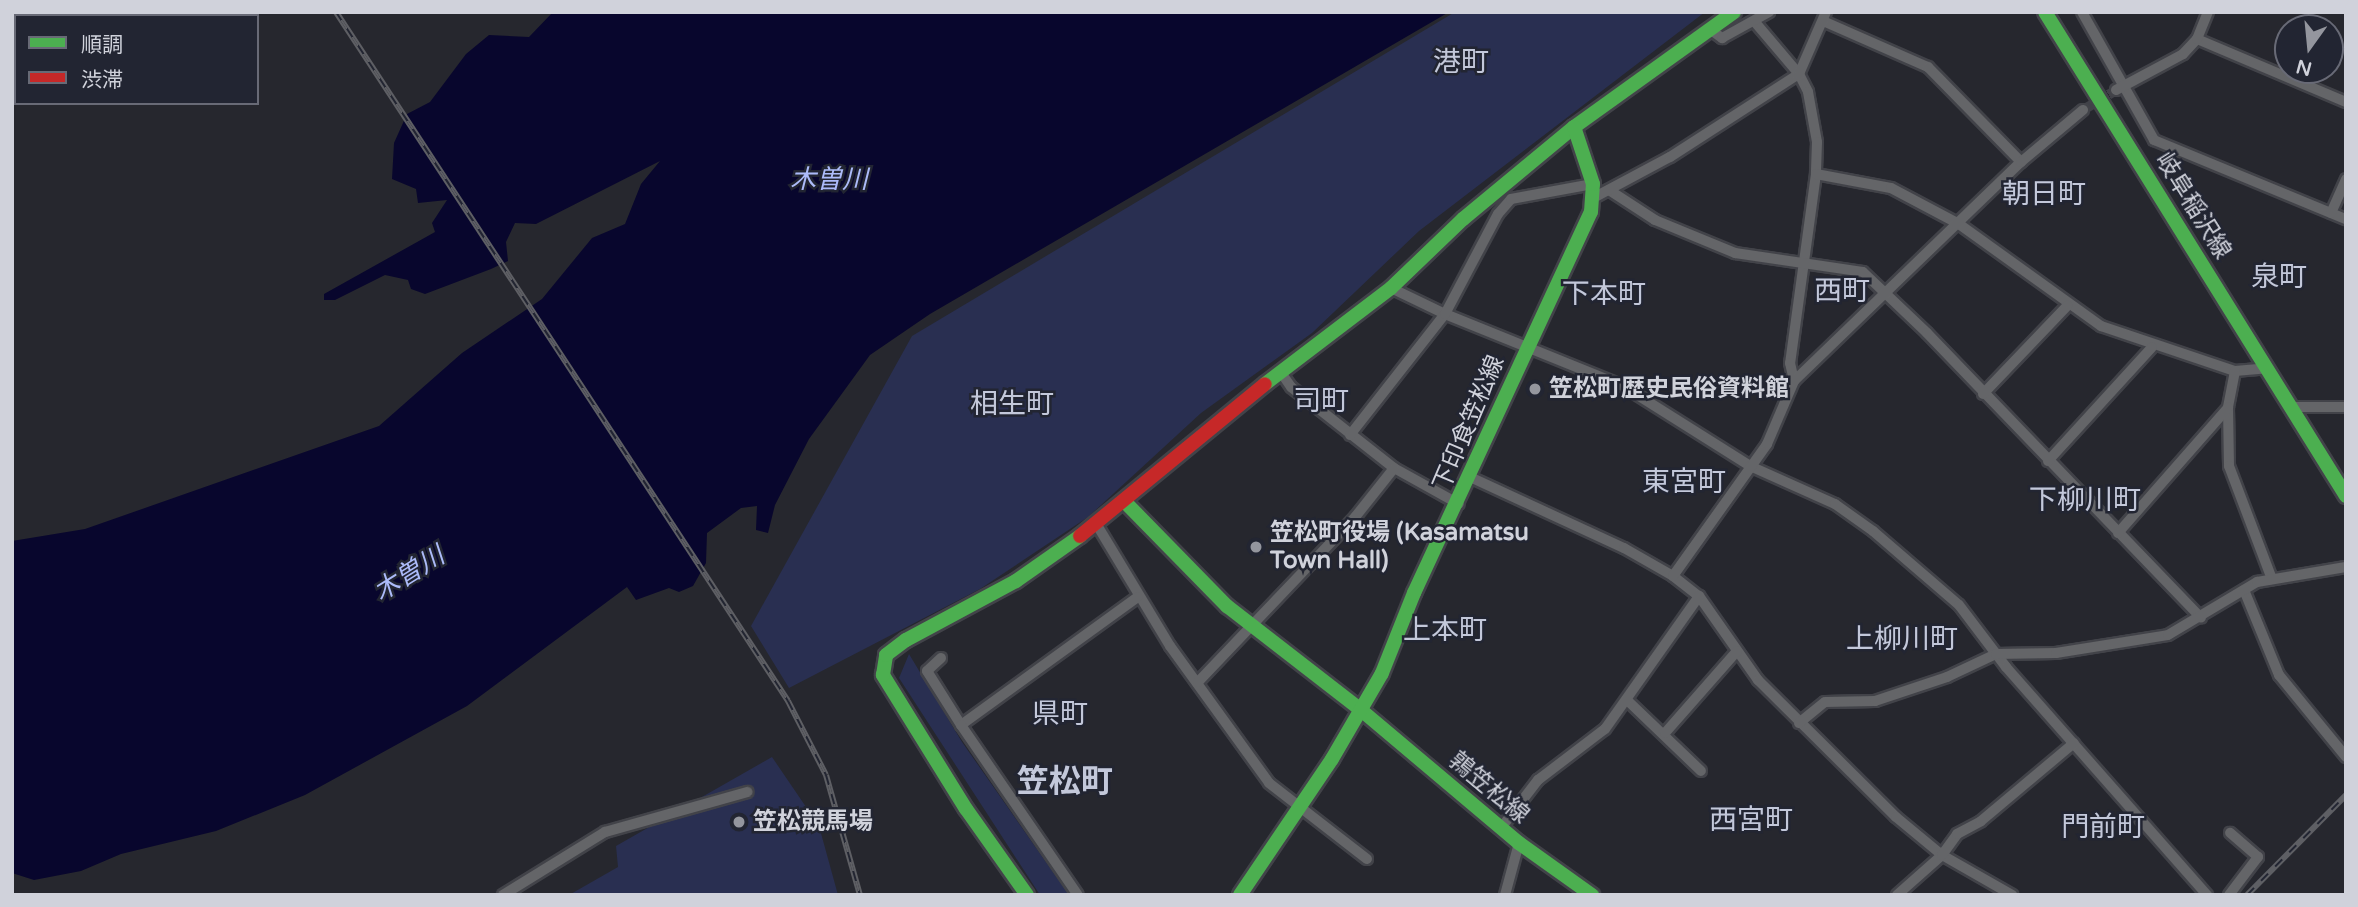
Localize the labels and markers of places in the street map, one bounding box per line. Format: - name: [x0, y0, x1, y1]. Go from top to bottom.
- place label: 笠松町歴史民俗資料館: [1549, 375, 1789, 403]
- marker: 笠松町歴史民俗資料館: [1527, 381, 1543, 397]
- place label: 笠松町役場 (Kasamatsu Town Hall): [1270, 519, 1529, 575]
- marker: 笠松町役場 (Kasamatsu Town Hall): [1248, 539, 1264, 555]
- place label: 笠松競馬場: [753, 808, 873, 836]
- marker: 笠松競馬場: [731, 814, 747, 830]

